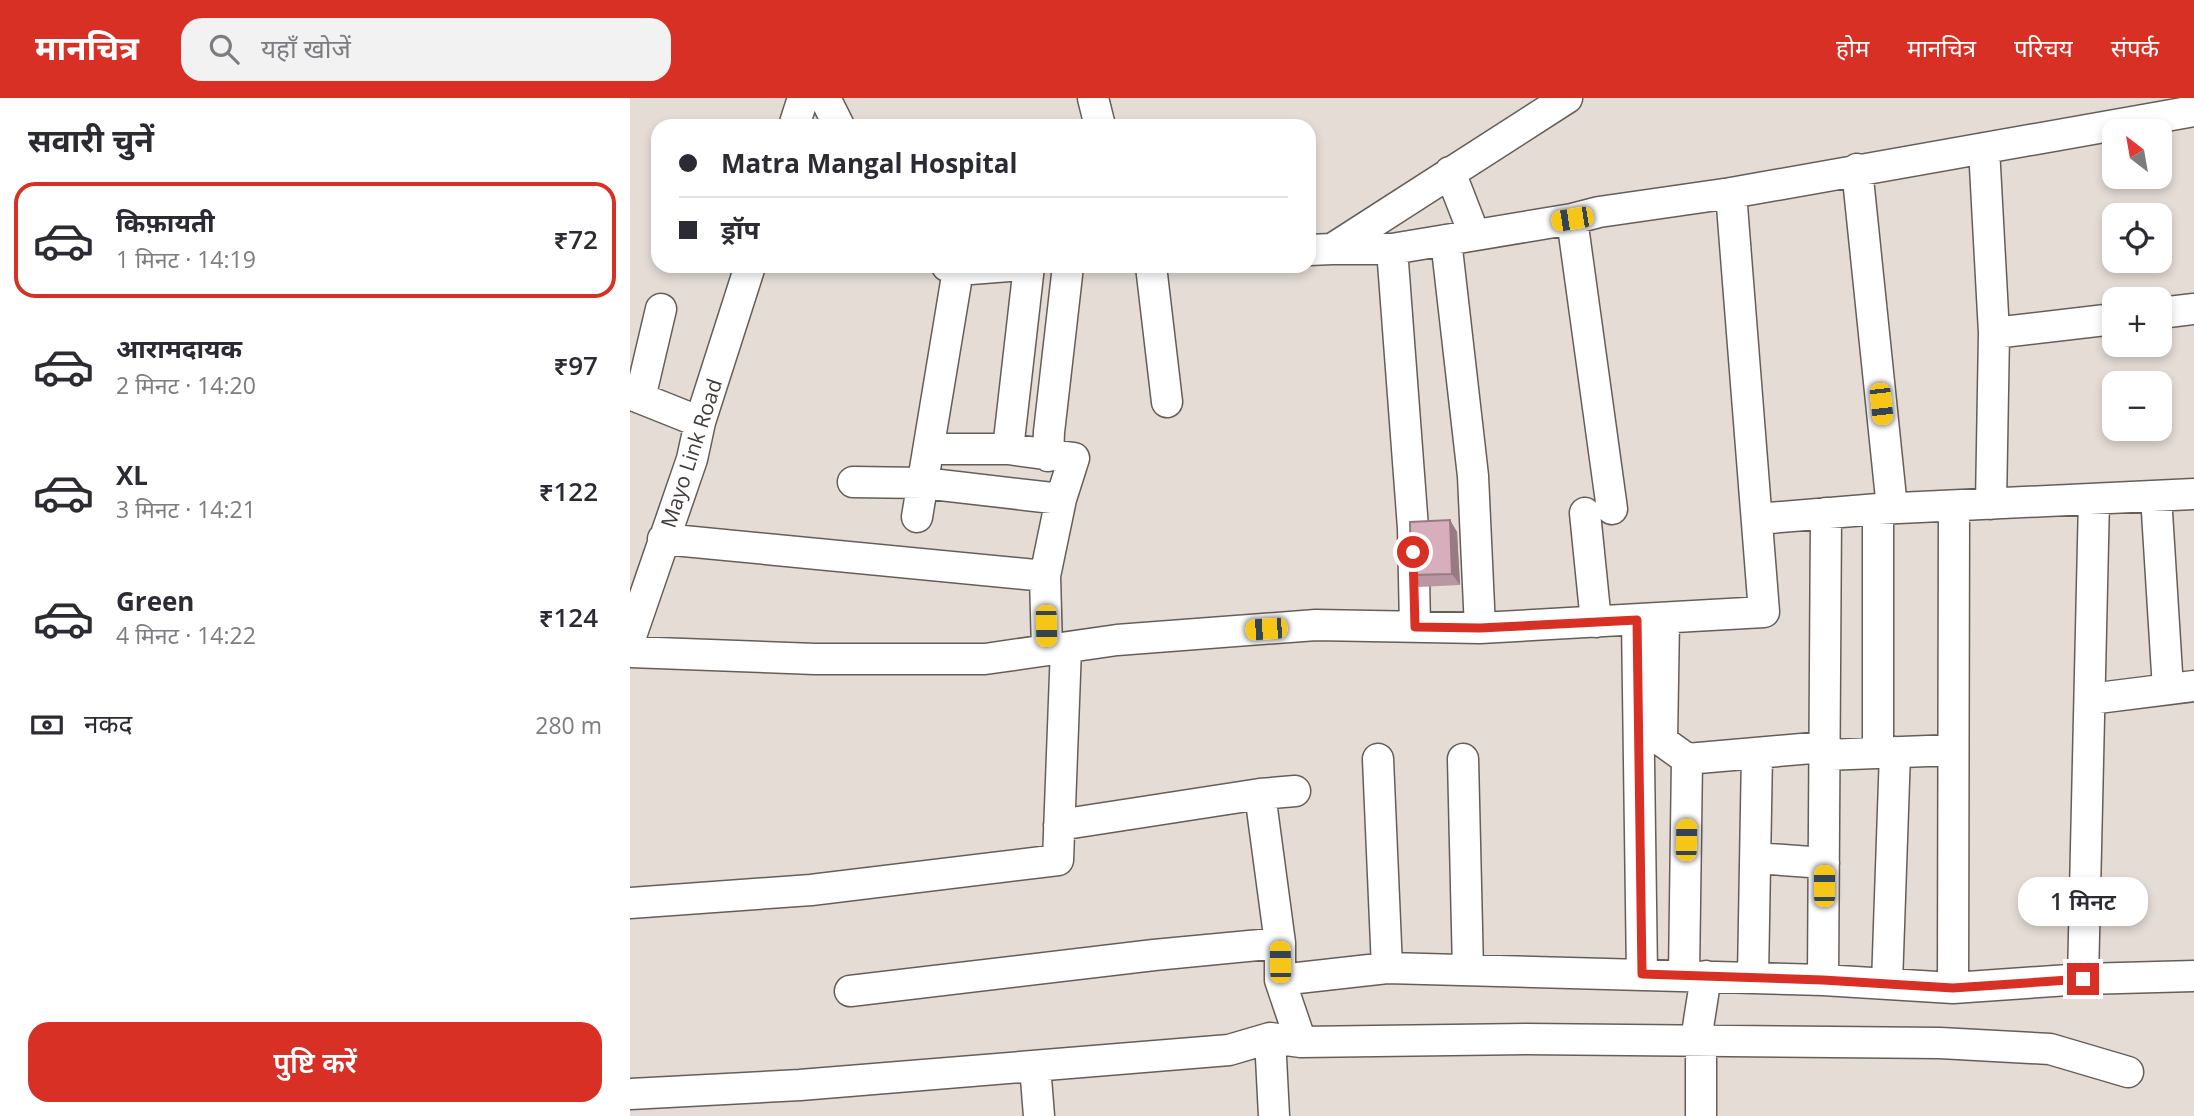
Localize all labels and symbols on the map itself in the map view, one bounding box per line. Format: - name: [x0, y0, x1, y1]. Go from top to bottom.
- north arrow: [2102, 119, 2172, 189]
- car: [1550, 205, 1595, 233]
- street label: Mayo Link Road: [654, 375, 728, 531]
- car: [1869, 382, 1894, 426]
- route start: [1397, 536, 1429, 568]
- car: [1036, 605, 1057, 647]
- car: [1245, 617, 1288, 641]
- car: [1676, 819, 1697, 861]
- car: [1814, 865, 1835, 907]
- callout: 1 मिनट: [2018, 878, 2148, 926]
- car: [1270, 941, 1291, 983]
- route end: [2067, 963, 2099, 995]

